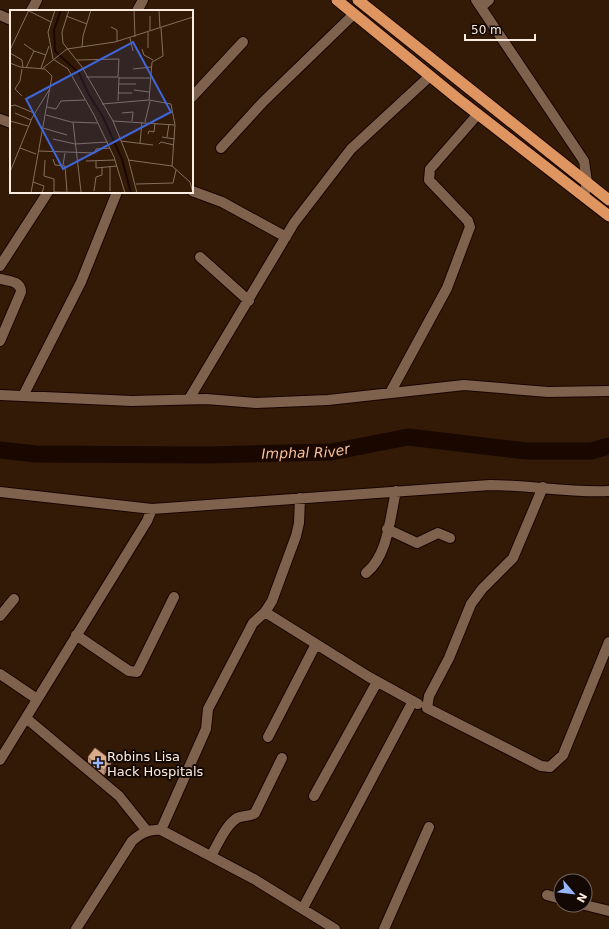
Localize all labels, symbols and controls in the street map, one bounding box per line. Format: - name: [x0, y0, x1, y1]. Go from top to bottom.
- inset map: [10, 10, 193, 193]
- scale bar: [465, 16, 535, 42]
- text: 50 m: [471, 23, 502, 37]
- water label: Imphal River: [261, 440, 353, 462]
- place label: Robins Lisa Hack Hospitals: [107, 749, 204, 779]
- marker: Robins Lisa Hack Hospitals: [92, 757, 104, 769]
- north arrow: [553, 873, 593, 913]
- text: N: [573, 890, 589, 905]

